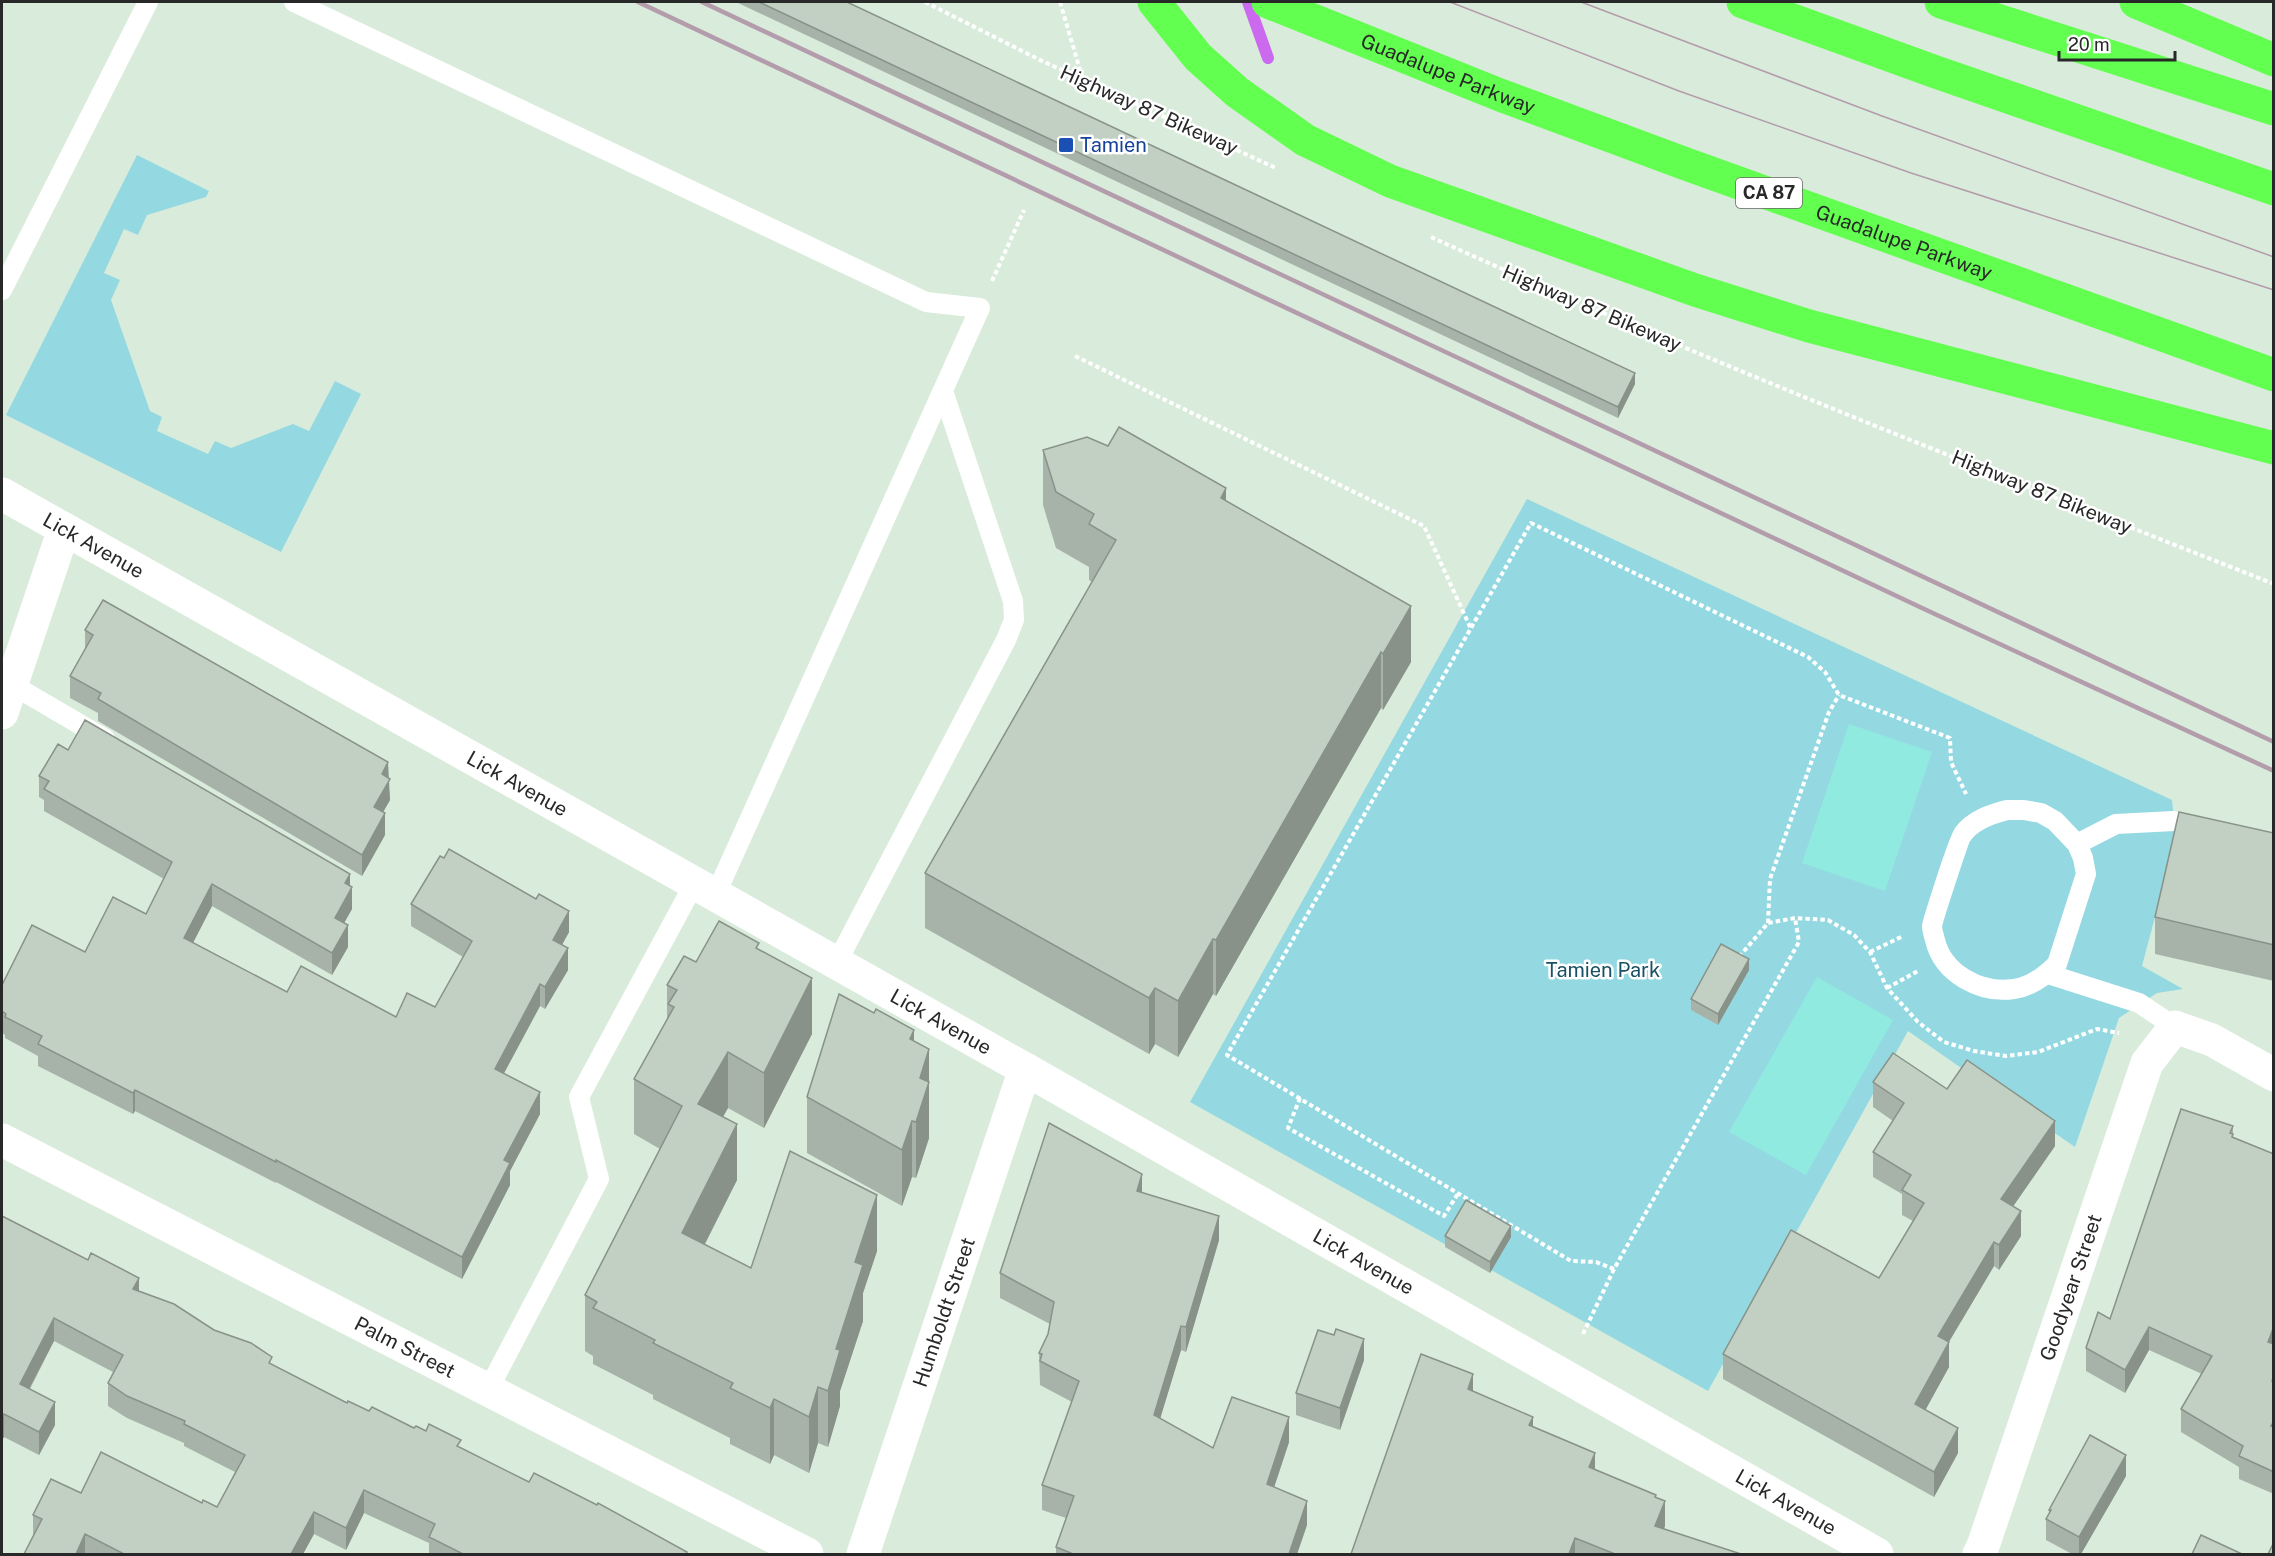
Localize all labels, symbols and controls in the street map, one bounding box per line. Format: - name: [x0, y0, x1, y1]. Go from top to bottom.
- scale bar: [2059, 24, 2174, 62]
- street label: Guadalupe Parkway: [1357, 29, 1539, 119]
- text: 20 m: [2068, 34, 2110, 55]
- street label: Highway 87 Bikeway: [1056, 60, 1242, 160]
- place label: Tamien: [1080, 133, 1147, 157]
- marker: Tamien: [1057, 136, 1075, 154]
- road number: CA 87: [1736, 178, 1802, 208]
- street label: Guadalupe Parkway: [1813, 200, 1996, 285]
- street label: Highway 87 Bikeway: [1499, 259, 1685, 357]
- street label: Highway 87 Bikeway: [1948, 445, 2136, 539]
- street label: Lick Avenue: [39, 508, 148, 583]
- street label: Lick Avenue: [462, 746, 572, 822]
- park label: Tamien Park: [1546, 958, 1660, 982]
- street label: Lick Avenue: [886, 984, 996, 1060]
- street label: Goodyear Street: [2035, 1211, 2107, 1364]
- street label: Lick Avenue: [1309, 1224, 1418, 1300]
- street label: Humboldt Street: [908, 1234, 980, 1390]
- street label: Palm Street: [350, 1311, 459, 1383]
- street label: Lick Avenue: [1731, 1464, 1840, 1540]

